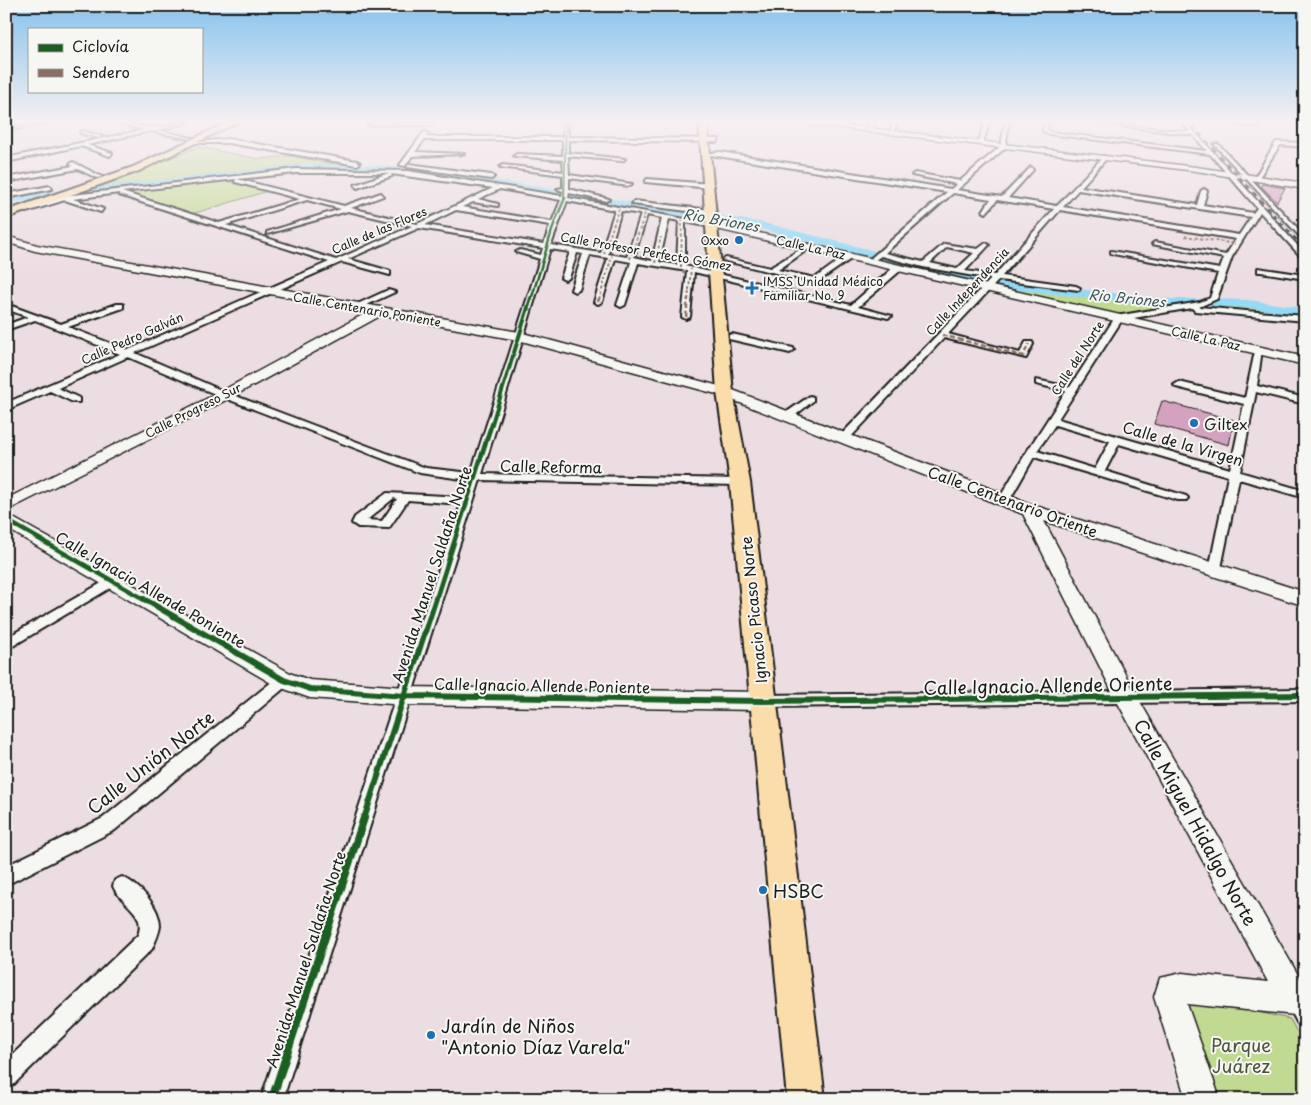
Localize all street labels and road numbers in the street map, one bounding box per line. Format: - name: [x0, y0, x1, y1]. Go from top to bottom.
- street label: Calle de las Flores: [329, 202, 430, 258]
- street label: Calle Profesor Perfecto Gómez: [559, 227, 733, 275]
- street label: Calle La Paz: [775, 230, 848, 264]
- street label: Calle Independencia: [921, 242, 1013, 339]
- street label: Calle Centenario Poniente: [292, 287, 442, 331]
- street label: Calle Pedro Galván: [78, 307, 186, 369]
- street label: Calle del Norte: [1046, 317, 1108, 399]
- street label: Calle La Paz: [1170, 321, 1243, 355]
- street label: Calle Progreso Sur: [142, 378, 245, 442]
- street label: Calle de la Virgen: [1120, 415, 1246, 471]
- street label: Calle Reforma: [500, 454, 603, 478]
- street label: Calle Centenario Oriente: [925, 460, 1101, 542]
- street label: Avenida Manuel Saldaña Norte: [385, 463, 477, 685]
- street label: Calle Ignacio Allende Poniente: [52, 525, 250, 653]
- street label: Ignacio Picaso Norte: [734, 535, 772, 685]
- street label: Calle Ignacio Allende Oriente: [923, 669, 1173, 701]
- street label: Calle Ignacio Allende Poniente: [434, 672, 650, 698]
- street label: Calle Unión Norte: [81, 704, 219, 820]
- street label: Calle Miguel Hidalgo Norte: [1128, 714, 1264, 931]
- street label: Avenida Manuel Saldaña Norte: [259, 848, 351, 1070]

